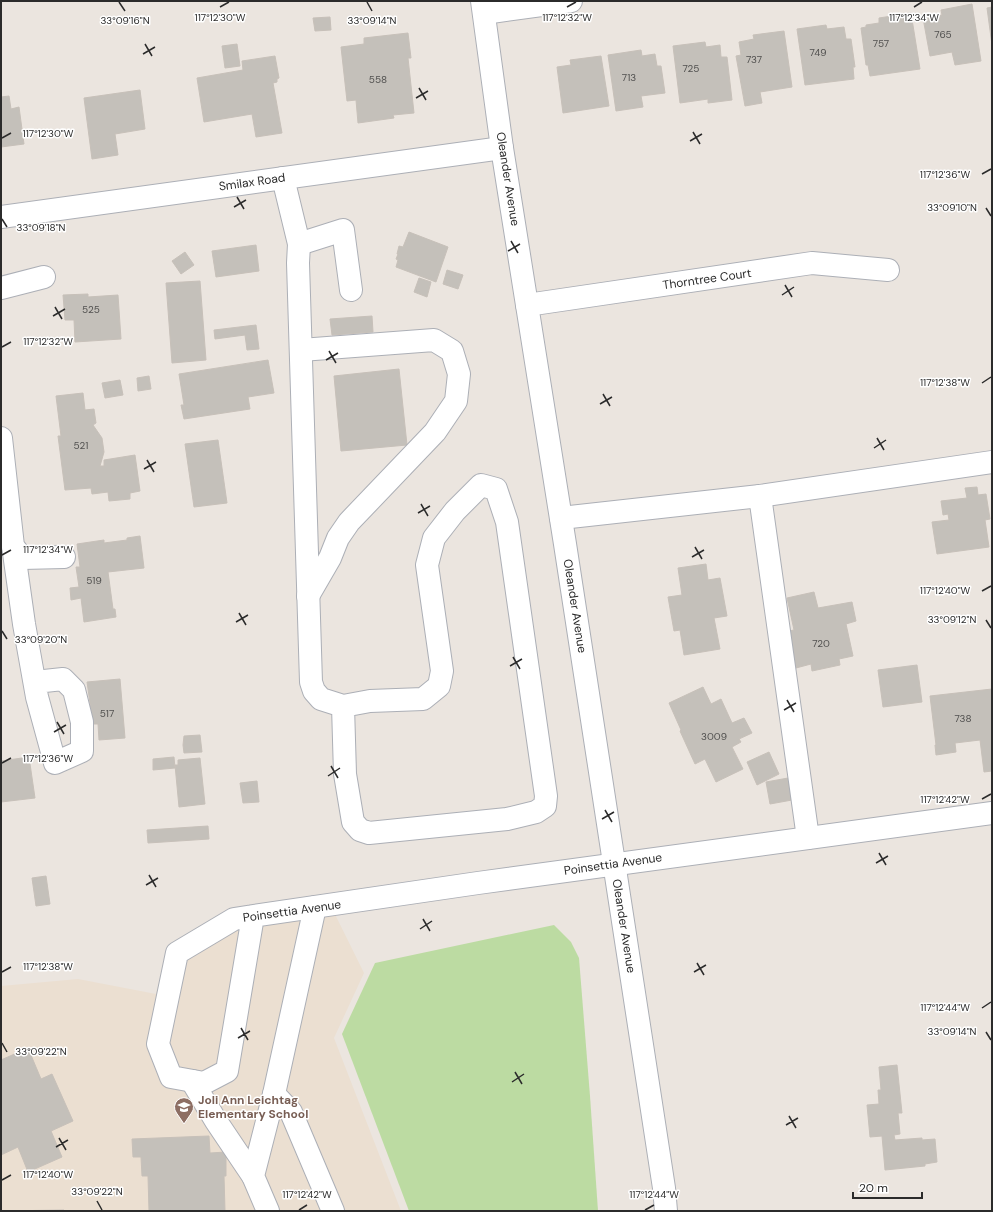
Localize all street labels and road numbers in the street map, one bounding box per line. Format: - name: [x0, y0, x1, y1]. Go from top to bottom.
- street label: Oleander Avenue: [493, 131, 523, 227]
- street label: Smilax Road: [218, 169, 286, 195]
- street label: Thorntree Court: [662, 265, 753, 293]
- street label: Oleander Avenue: [560, 558, 590, 654]
- street label: Poinsettia Avenue: [563, 849, 663, 879]
- street label: Oleander Avenue: [609, 878, 639, 974]
- street label: Poinsettia Avenue: [242, 896, 342, 926]

